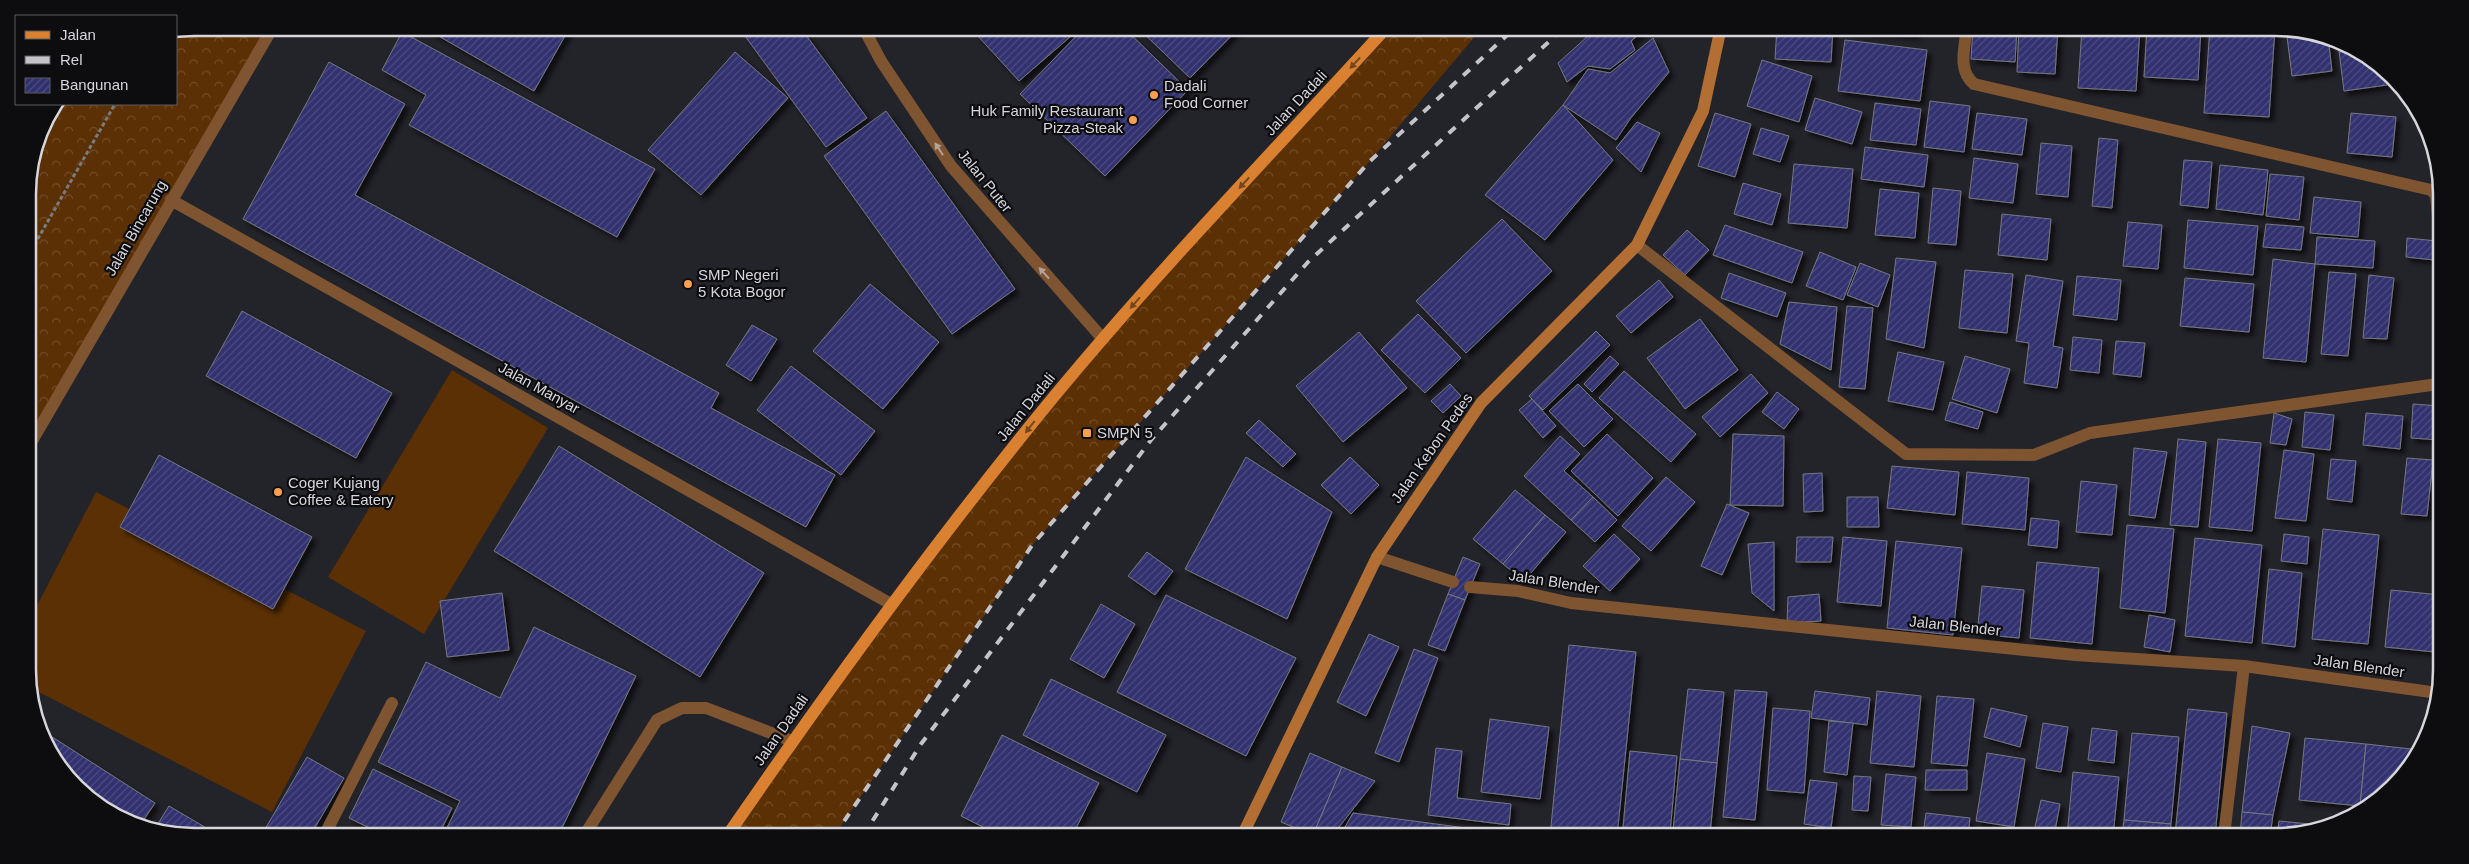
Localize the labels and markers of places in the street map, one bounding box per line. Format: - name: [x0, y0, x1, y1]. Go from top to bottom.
- place label: Dadali Food Corner: [1164, 77, 1248, 111]
- marker: Dadali Food Corner: [1148, 89, 1160, 101]
- place label: Huk Family Restaurant Pizza-Steak: [970, 102, 1124, 136]
- marker: Huk Family Restaurant Pizza-Steak: [1127, 114, 1139, 126]
- place label: SMP Negeri 5 Kota Bogor: [698, 266, 786, 300]
- marker: SMP Negeri 5 Kota Bogor: [682, 278, 694, 290]
- place label: SMPN 5: [1097, 424, 1153, 441]
- marker: SMPN 5: [1081, 427, 1093, 439]
- place label: Coger Kujang Coffee & Eatery: [288, 474, 394, 508]
- marker: Coger Kujang Coffee & Eatery: [272, 486, 284, 498]

